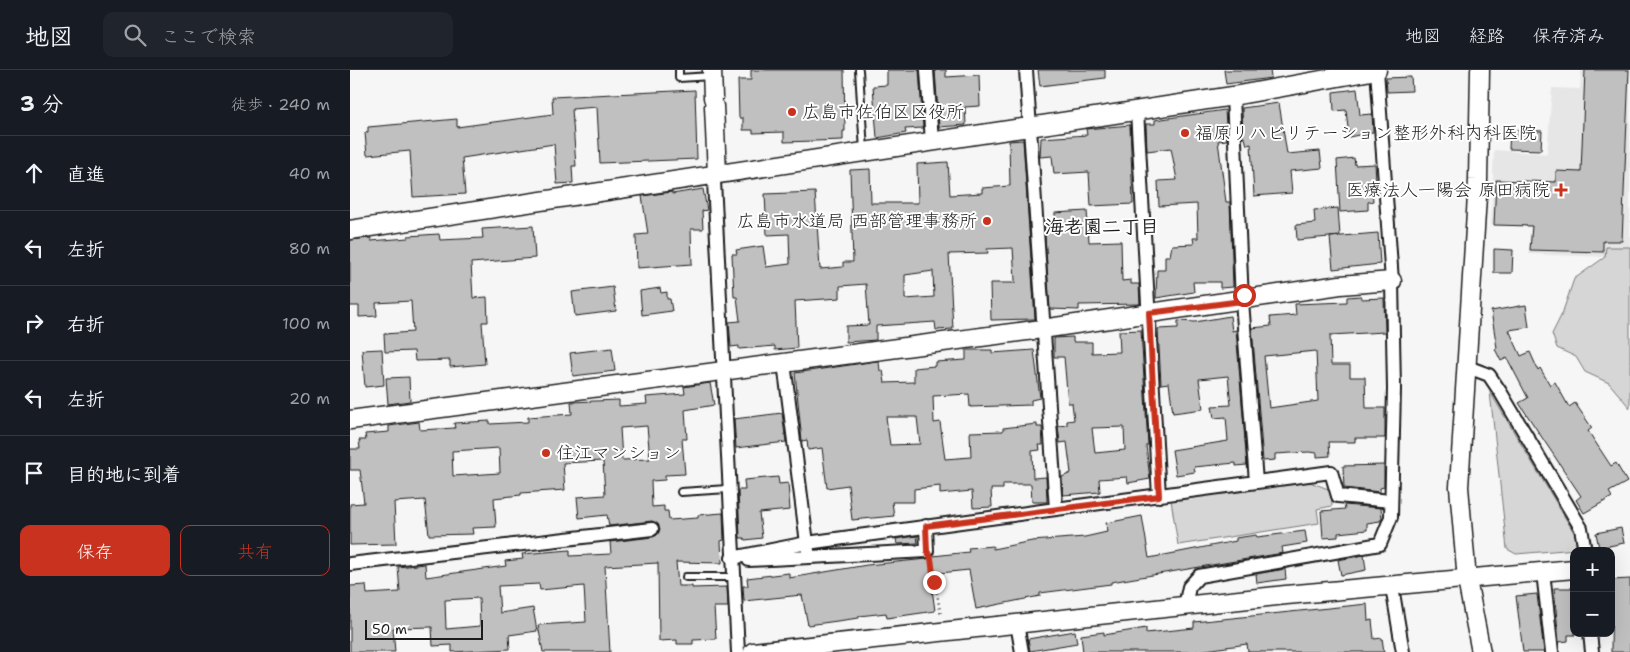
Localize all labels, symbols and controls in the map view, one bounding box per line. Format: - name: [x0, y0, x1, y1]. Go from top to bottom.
- search box: [103, 12, 453, 57]
- text: 地図: [25, 21, 73, 53]
- icon: search: [121, 21, 149, 49]
- text: ここで検索: [161, 24, 256, 49]
- text: 地図: [1405, 24, 1441, 48]
- text: 経路: [1469, 24, 1505, 48]
- text: 保存済み: [1533, 24, 1605, 48]
- text: 3 分: [20, 90, 63, 118]
- text: 徒歩 · 240 m: [231, 94, 330, 115]
- place label: 広島市佐伯区区役所: [802, 100, 964, 124]
- marker: 広島市佐伯区区役所: [786, 106, 798, 118]
- place label: 福原リハビリテーション整形外科内科医院: [1195, 121, 1537, 145]
- marker: 福原リハビリテーション整形外科内科医院: [1179, 127, 1191, 139]
- icon: ahead: [20, 159, 48, 187]
- text: 直進: [67, 162, 105, 187]
- text: 40 m: [288, 163, 330, 184]
- place label: 医療法人一陽会 原田病院: [1346, 178, 1550, 202]
- marker: 医療法人一陽会 原田病院: [1554, 183, 1568, 197]
- place label: 広島市水道局 西部管理事務所: [737, 209, 977, 233]
- district label: 海老園二丁目: [1045, 214, 1159, 239]
- marker: 広島市水道局 西部管理事務所: [981, 215, 993, 227]
- icon: left: [20, 234, 48, 262]
- text: 左折: [67, 237, 105, 262]
- text: 80 m: [289, 238, 330, 259]
- route start: [1233, 284, 1256, 307]
- icon: right: [20, 309, 48, 337]
- text: 右折: [67, 312, 105, 337]
- text: 100 m: [282, 313, 330, 334]
- icon: left: [20, 384, 48, 412]
- text: 左折: [67, 387, 105, 412]
- text: 20 m: [289, 388, 330, 409]
- place label: 住江マンション: [556, 441, 681, 465]
- marker: 住江マンション: [540, 447, 552, 459]
- icon: arrive: [20, 459, 48, 487]
- text: 目的地に到着: [67, 462, 181, 487]
- button: 保存: [20, 525, 170, 576]
- button: 共有: [180, 525, 330, 576]
- map controls: [1570, 547, 1615, 637]
- button: +: [1570, 547, 1615, 592]
- route end: [923, 571, 946, 594]
- button: −: [1570, 592, 1615, 637]
- scale bar: [365, 617, 482, 640]
- text: 50 m: [372, 620, 407, 638]

